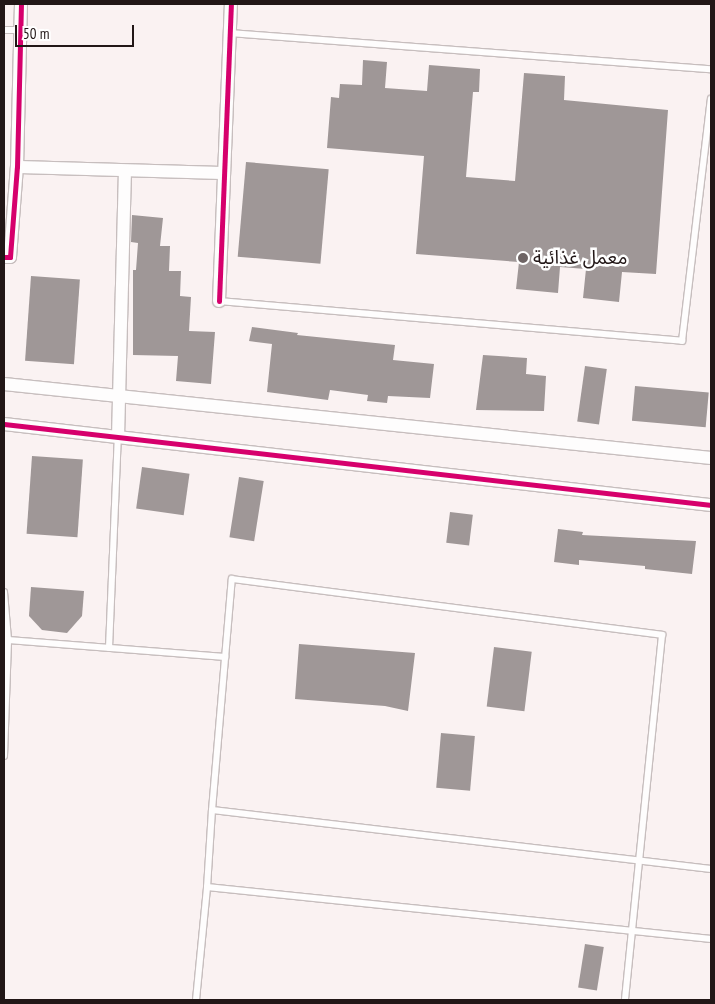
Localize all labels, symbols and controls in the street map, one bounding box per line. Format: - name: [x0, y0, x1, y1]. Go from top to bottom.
- scale bar: [18, 15, 136, 47]
- text: 50 m: [23, 24, 49, 43]
- place label: معمل غذائية: [533, 247, 627, 269]
- marker: معمل غذائية: [517, 252, 529, 264]

